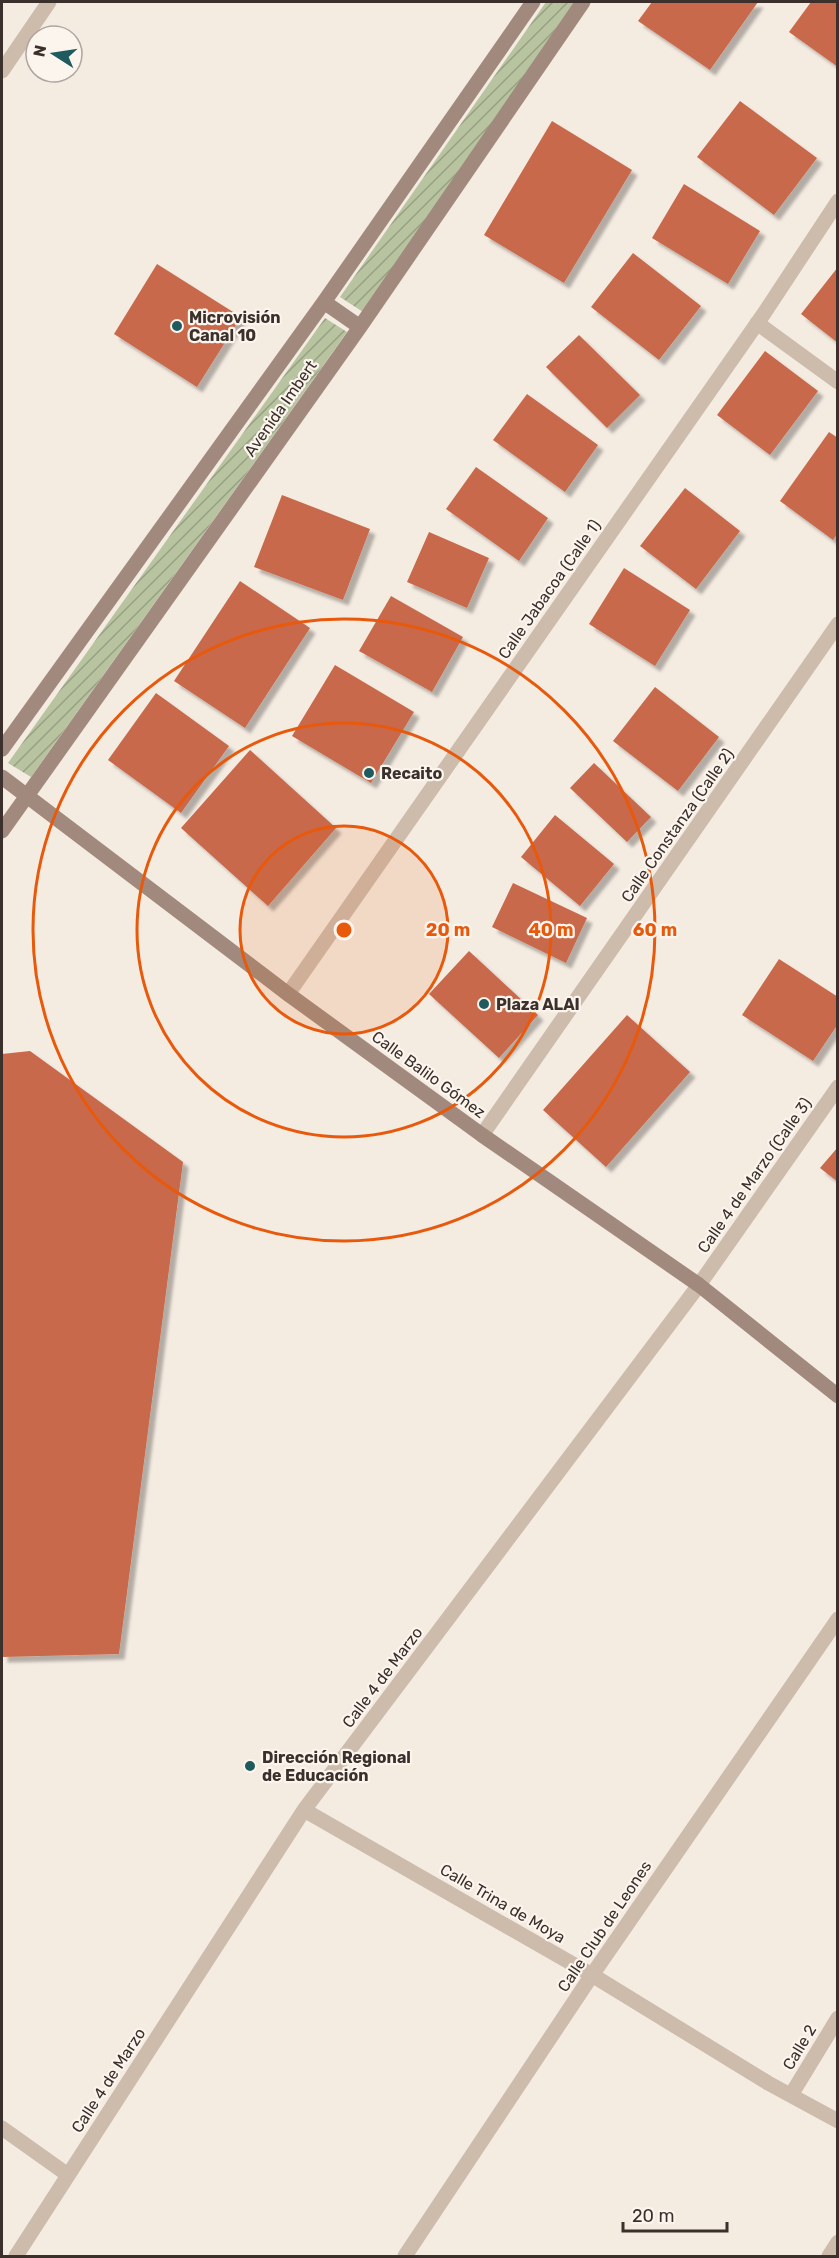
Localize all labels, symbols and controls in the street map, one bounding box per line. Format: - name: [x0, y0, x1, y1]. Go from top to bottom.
- north arrow: [24, 24, 84, 84]
- text: N: [29, 43, 50, 59]
- place label: Microvisión Canal 10: [189, 308, 281, 345]
- marker: Microvisión Canal 10: [170, 319, 184, 333]
- street label: Avenida Imbert: [240, 357, 321, 460]
- street label: Calle Jabacoa (Calle 1): [494, 516, 605, 663]
- street label: Calle Constanza (Calle 2): [617, 745, 738, 906]
- place label: Recaito: [381, 764, 442, 783]
- marker: Recaito: [362, 766, 376, 780]
- text: 20 m: [426, 919, 470, 941]
- text: 40 m: [529, 919, 573, 941]
- text: 60 m: [633, 919, 677, 941]
- centre of rings: [334, 920, 354, 940]
- place label: Plaza ALAI: [496, 995, 580, 1014]
- marker: Plaza ALAI: [477, 997, 491, 1011]
- street label: Calle Balilo Gómez: [368, 1027, 489, 1122]
- street label: Calle 4 de Marzo (Calle 3): [693, 1094, 815, 1257]
- street label: Calle 4 de Marzo: [338, 1623, 426, 1731]
- place label: Dirección Regional de Educación: [262, 1748, 411, 1785]
- marker: Dirección Regional de Educación: [243, 1759, 257, 1773]
- street label: Calle Club de Leones: [553, 1857, 655, 1995]
- street label: Calle Trina de Moya: [437, 1860, 569, 1947]
- street label: Calle 2: [779, 2021, 820, 2073]
- street label: Calle 4 de Marzo: [67, 2024, 149, 2136]
- scale bar: [623, 2195, 726, 2233]
- text: 20 m: [632, 2205, 674, 2227]

